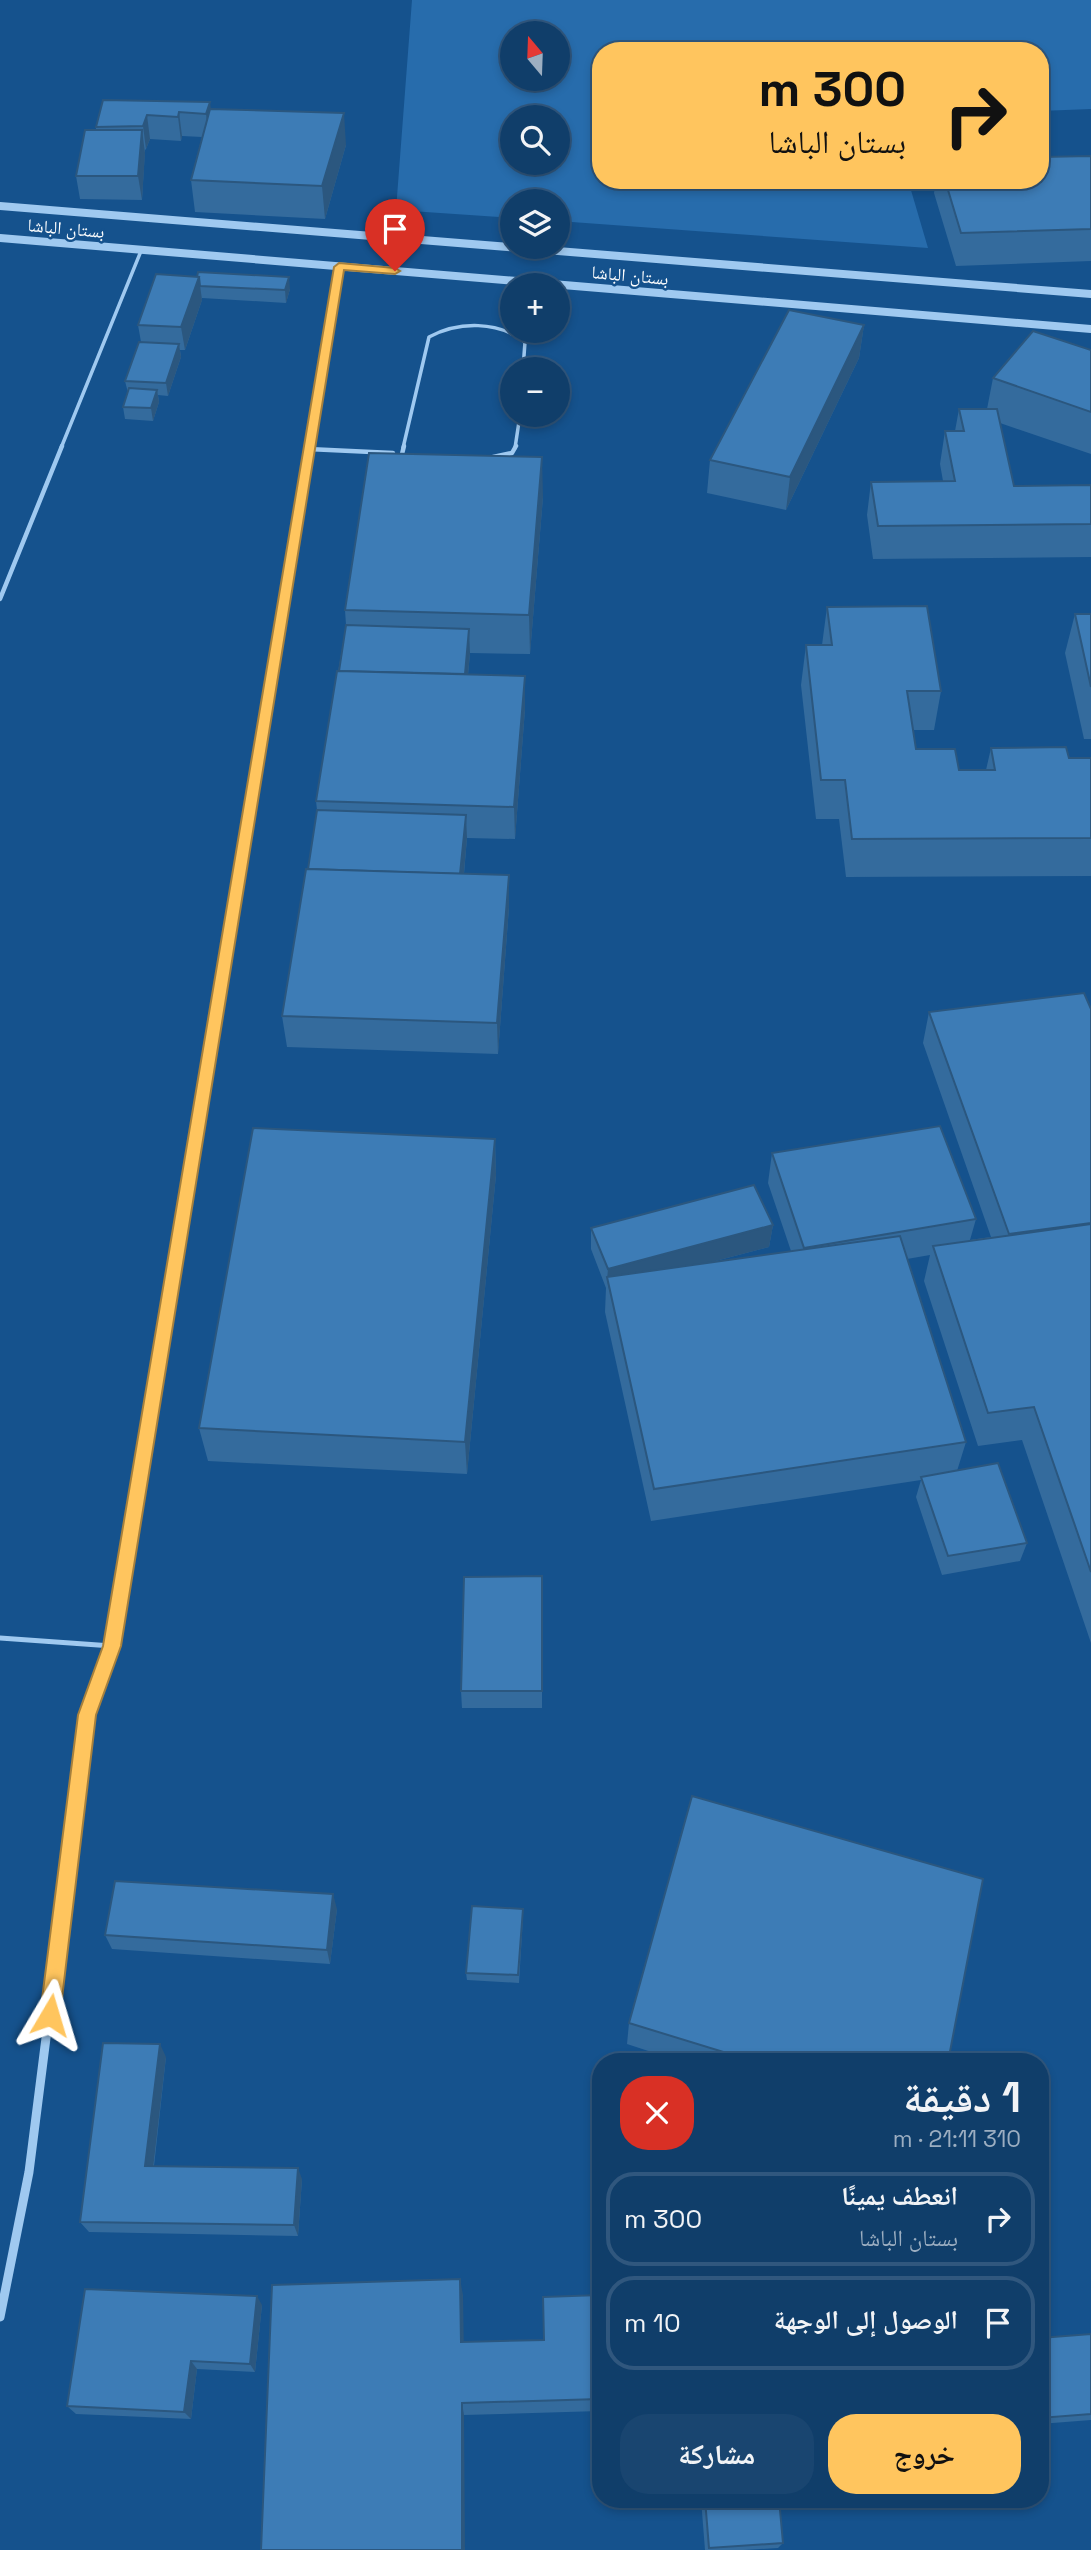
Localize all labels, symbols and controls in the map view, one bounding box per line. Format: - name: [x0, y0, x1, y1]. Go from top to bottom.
- north arrow: [500, 21, 570, 91]
- map controls: [500, 21, 570, 427]
- text: 300 m: [758, 58, 906, 120]
- icon: right: [930, 70, 1021, 161]
- button: search: [500, 105, 570, 175]
- text: بستان الباشا: [768, 122, 906, 162]
- button: layers: [500, 189, 570, 259]
- pin: [365, 199, 425, 271]
- icon: arrive: [376, 210, 414, 248]
- street label: بستان الباشا: [26, 213, 106, 243]
- street label: بستان الباشا: [590, 260, 670, 290]
- button: +: [500, 273, 570, 343]
- button: −: [500, 357, 570, 427]
- position arrow: [13, 1978, 87, 2052]
- text: 1 دقيقة: [903, 2071, 1021, 2124]
- button: close: [620, 2076, 694, 2150]
- text: 310 m · 21:11: [893, 2124, 1021, 2154]
- text: انعطف يمينًا: [841, 2179, 958, 2213]
- icon: right: [979, 2200, 1017, 2238]
- text: 300 m: [624, 2202, 702, 2236]
- text: بستان الباشا: [859, 2223, 958, 2253]
- text: الوصول إلى الوجهة: [774, 2303, 958, 2337]
- icon: arrive: [979, 2304, 1017, 2342]
- text: 10 m: [624, 2306, 681, 2340]
- button: مشاركة: [620, 2414, 814, 2494]
- button: خروج: [828, 2414, 1021, 2494]

